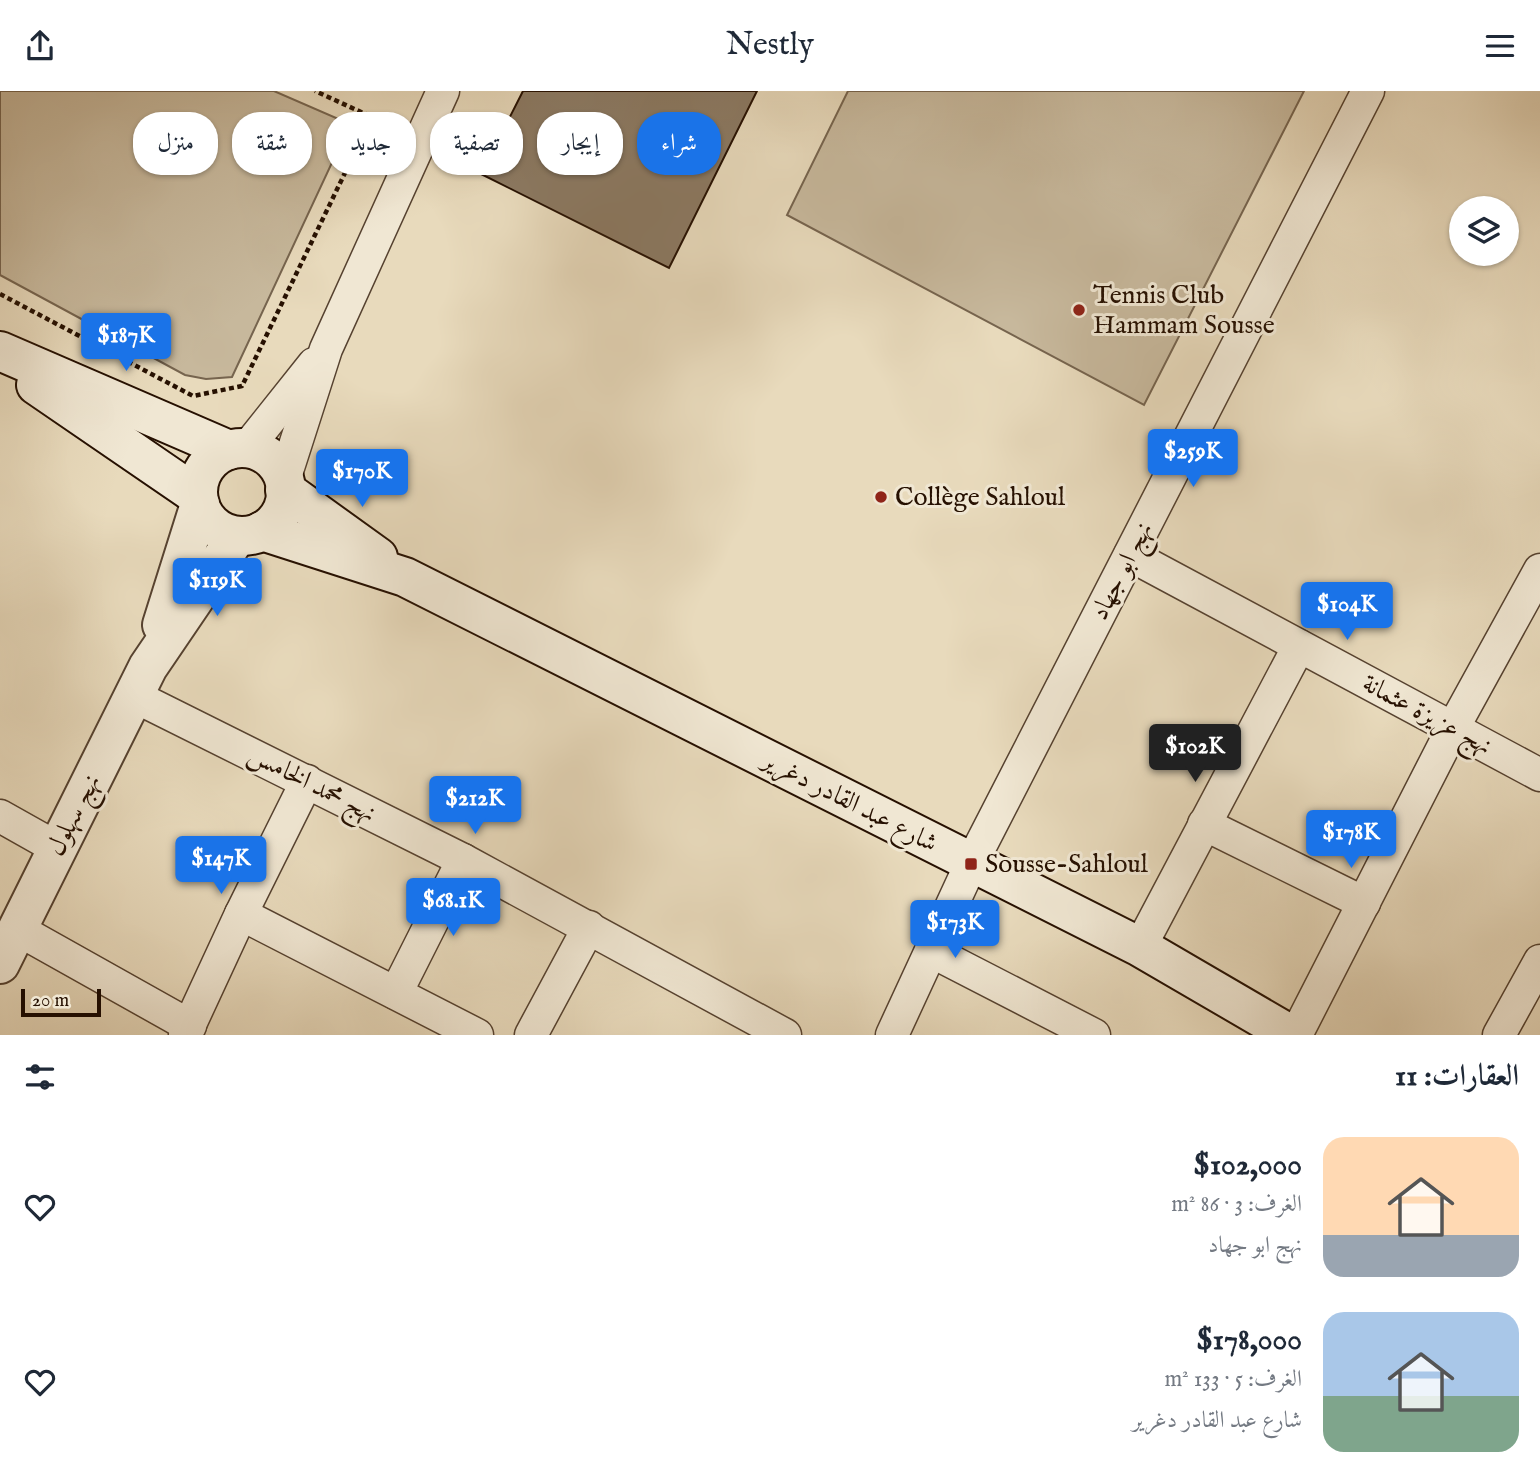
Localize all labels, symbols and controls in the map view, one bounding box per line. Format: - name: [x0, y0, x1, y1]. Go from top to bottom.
- text: Nestly: [726, 25, 814, 66]
- icon: share: [21, 27, 59, 65]
- icon: menu: [1481, 27, 1519, 65]
- chip: منزل: [133, 112, 218, 175]
- chip: شقة: [232, 112, 312, 175]
- chip: جديد: [326, 112, 416, 175]
- chip: تصفية: [430, 112, 523, 175]
- chip: إيجار: [537, 112, 623, 175]
- chip: شراء: [637, 112, 721, 175]
- map controls: [1449, 196, 1519, 266]
- button: layers: [1449, 196, 1519, 266]
- place label: Tennis Club Hammam Sousse: [1093, 279, 1275, 342]
- marker: Tennis Club Hammam Sousse: [1071, 302, 1087, 318]
- pin: $187K: [77, 313, 175, 373]
- text: $187K: [97, 321, 155, 350]
- pin: $259K: [1144, 429, 1242, 489]
- text: $259K: [1164, 437, 1222, 466]
- pin: $170K: [313, 449, 411, 509]
- text: $170K: [332, 457, 392, 486]
- place label: Collège Sahloul: [895, 481, 1066, 514]
- marker: Collège Sahloul: [873, 489, 889, 505]
- street label: نهج ابو جهاد: [1083, 516, 1166, 629]
- pin: $119K: [168, 559, 266, 618]
- text: $119K: [189, 566, 245, 595]
- pin: $104K: [1298, 582, 1396, 642]
- text: $104K: [1317, 590, 1377, 619]
- street label: نهج عزيزة عثمانة: [1354, 667, 1498, 768]
- pin: $102K: [1146, 725, 1244, 784]
- text: $102K: [1165, 732, 1225, 761]
- street label: نهج محمد الخامس: [240, 738, 381, 836]
- street label: شارع عبد القادر دغرير: [752, 742, 943, 864]
- street label: نهج سهلول: [39, 768, 114, 864]
- pin: $212K: [426, 777, 524, 836]
- text: $212K: [445, 784, 505, 813]
- pin: $178K: [1302, 811, 1400, 870]
- text: $178K: [1322, 818, 1380, 847]
- pin: $147K: [172, 837, 270, 896]
- text: $147K: [191, 844, 251, 873]
- place label: Sousse-Sahloul: [985, 848, 1149, 881]
- marker: Sousse-Sahloul: [963, 856, 979, 872]
- pin: $68.1K: [396, 879, 510, 938]
- text: $68.1K: [422, 886, 484, 915]
- pin: $173K: [906, 901, 1004, 960]
- text: $173K: [926, 908, 984, 937]
- scale bar: [21, 986, 102, 1018]
- text: 20 m: [32, 989, 69, 1013]
- icon: filters: [21, 1058, 59, 1096]
- text: العقارات: 11: [1395, 1058, 1519, 1096]
- text: $102,000: [1193, 1147, 1302, 1185]
- icon: home: [1379, 1165, 1463, 1249]
- icon: heart: [21, 1188, 59, 1226]
- text: الغرف: 3 · 86 m²: [1171, 1190, 1302, 1219]
- text: نهج ابو جهاد: [1208, 1231, 1302, 1260]
- text: $178,000: [1196, 1322, 1302, 1360]
- icon: home: [1379, 1340, 1463, 1424]
- icon: heart: [21, 1363, 59, 1401]
- text: الغرف: 5 · 133 m²: [1165, 1365, 1302, 1394]
- text: شارع عبد القادر دغرير: [1132, 1406, 1302, 1435]

